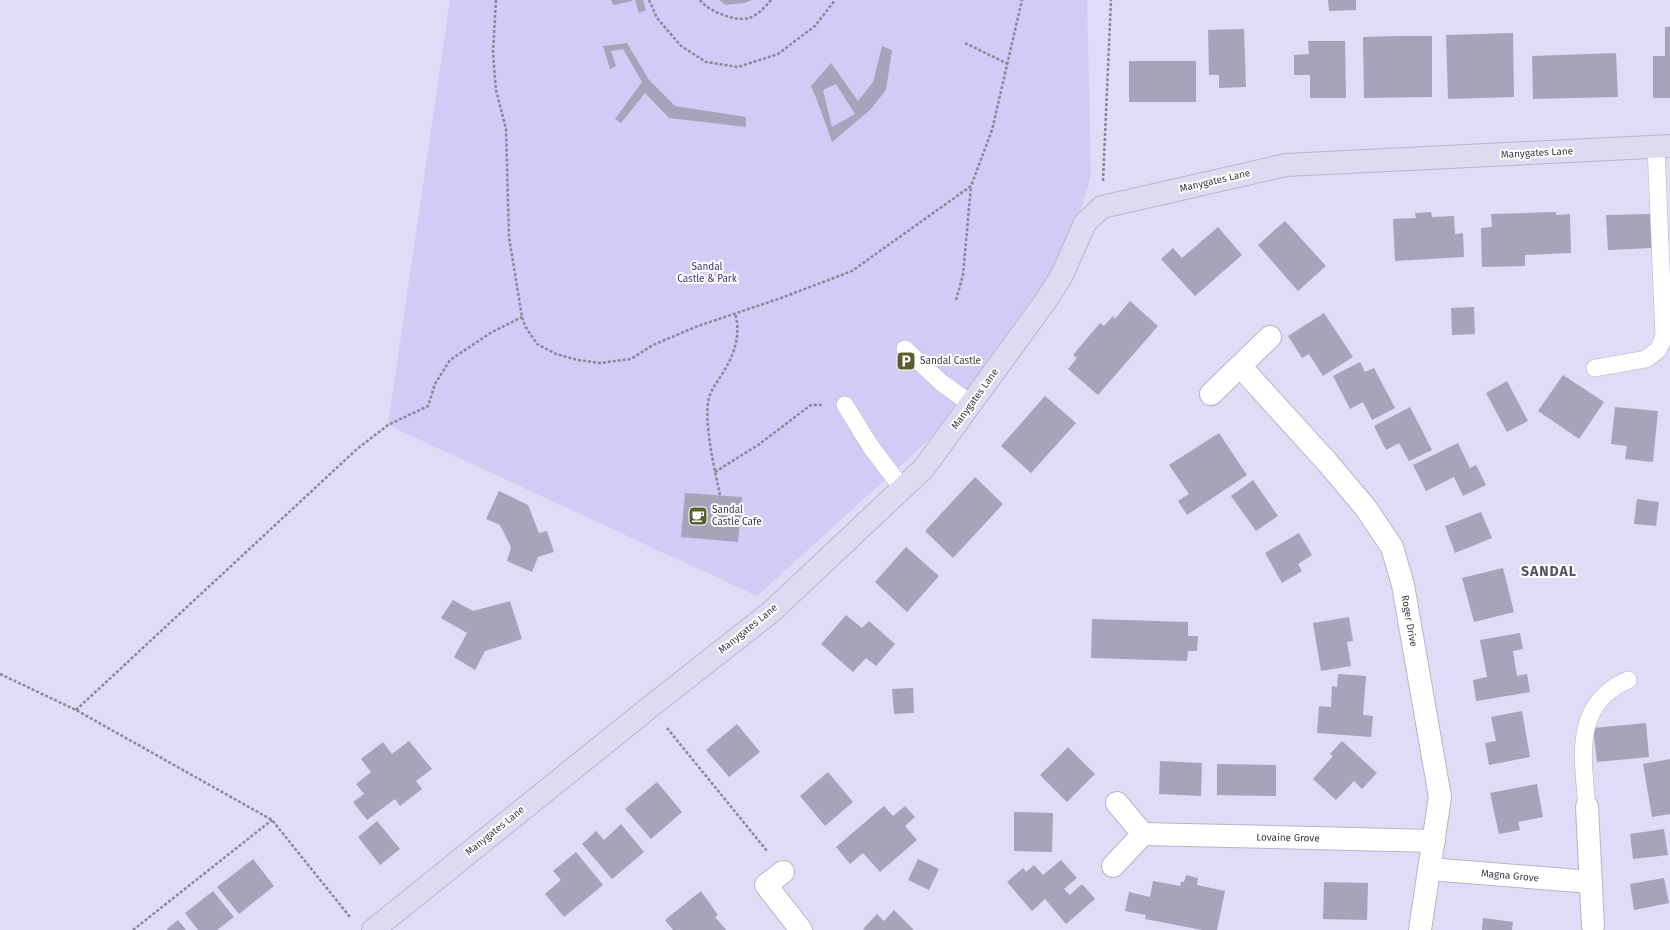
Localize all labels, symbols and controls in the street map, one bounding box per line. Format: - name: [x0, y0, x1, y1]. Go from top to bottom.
- street label: Manygates Lane: [1501, 145, 1573, 161]
- street label: Manygates Lane: [1178, 167, 1252, 195]
- park label: Sandal Castle & Park: [677, 261, 738, 285]
- parking icon: Sandal Castle: [895, 350, 917, 372]
- place label: Sandal Castle: [920, 355, 981, 367]
- street label: Manygates Lane: [949, 366, 1001, 432]
- place label: Sandal Castle Cafe: [712, 504, 762, 528]
- cafe icon: Sandal Castle Cafe: [687, 505, 709, 527]
- district label: SANDAL: [1521, 563, 1577, 580]
- street label: Roger Drive: [1399, 594, 1419, 648]
- street label: Manygates Lane: [716, 602, 780, 656]
- street label: Manygates Lane: [463, 804, 527, 858]
- street label: Lovaine Grove: [1256, 831, 1320, 845]
- street label: Magna Grove: [1480, 867, 1540, 885]

